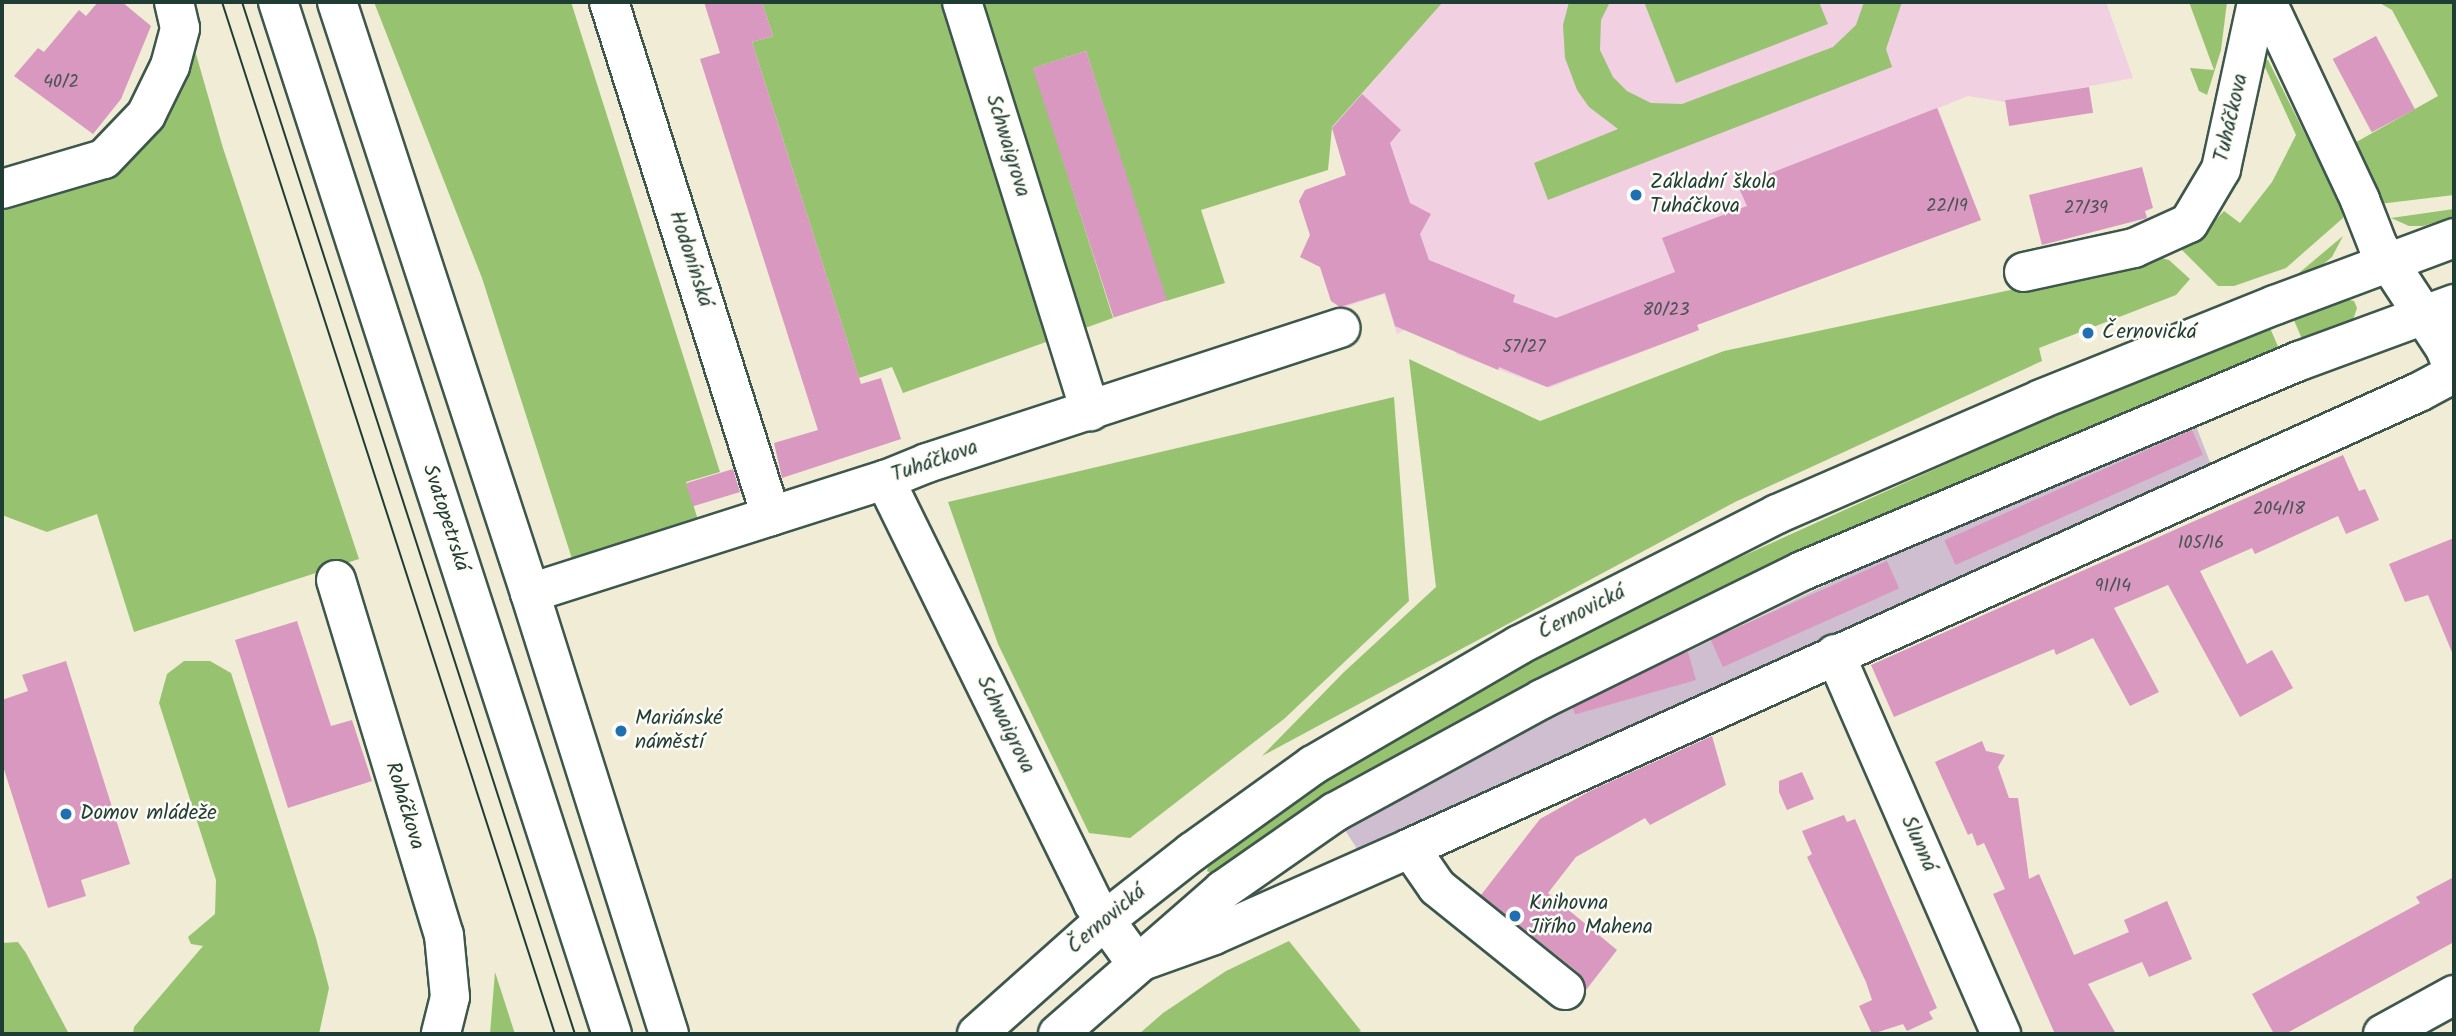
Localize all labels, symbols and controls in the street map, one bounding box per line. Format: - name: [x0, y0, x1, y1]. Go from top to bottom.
- street label: Tuháčkova: [2210, 71, 2254, 165]
- house number: 40/2: [43, 72, 79, 94]
- street label: Schwaigrova: [979, 92, 1035, 200]
- place label: Základní škola Tuháčkova: [1650, 170, 1776, 220]
- marker: Základní škola Tuháčkova: [1628, 187, 1644, 203]
- house number: 22/19: [1926, 196, 1968, 218]
- house number: 27/39: [2064, 198, 2108, 220]
- street label: Hodonínská: [663, 208, 717, 310]
- house number: 80/23: [1643, 300, 1689, 322]
- place label: Černovická: [2102, 320, 2197, 346]
- marker: Černovická: [2080, 325, 2096, 341]
- house number: 57/27: [1502, 337, 1546, 359]
- street label: Tuháčkova: [888, 435, 982, 489]
- street label: Svatopetrská: [416, 461, 474, 575]
- house number: 204/18: [2253, 499, 2305, 521]
- house number: 105/16: [2178, 533, 2224, 555]
- house number: 91/14: [2095, 576, 2131, 598]
- street label: Černovická: [1534, 580, 1630, 646]
- street label: Schwaigrova: [970, 672, 1040, 778]
- place label: Mariánské náměstí: [635, 706, 722, 756]
- marker: Mariánské náměstí: [613, 723, 629, 739]
- street label: Roháčkova: [379, 759, 429, 853]
- place label: Domov mládeže: [80, 801, 217, 827]
- marker: Domov mládeže: [58, 806, 74, 822]
- street label: Slunná: [1895, 812, 1941, 876]
- street label: Černovická: [1063, 880, 1151, 960]
- place label: Knihovna Jiřího Mahena: [1529, 891, 1653, 941]
- marker: Knihovna Jiřího Mahena: [1507, 908, 1523, 924]

